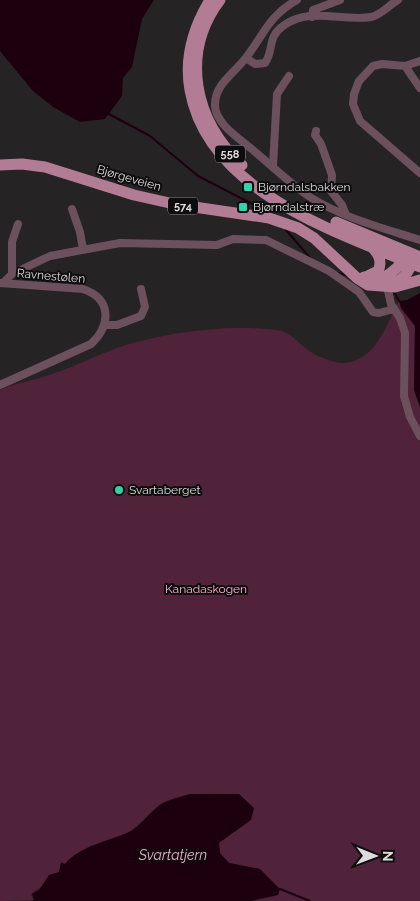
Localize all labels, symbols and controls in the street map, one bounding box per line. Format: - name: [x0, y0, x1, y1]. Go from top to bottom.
- road number: 558: [215, 146, 245, 162]
- street label: Bjørgeveien: [95, 162, 163, 194]
- place label: Bjørndalsbakken: [258, 180, 351, 194]
- marker: Bjørndalsbakken: [242, 181, 254, 193]
- road number: 574: [168, 198, 198, 215]
- place label: Bjørndalstræ: [253, 200, 325, 214]
- marker: Bjørndalstræ: [237, 201, 249, 213]
- street label: Ravnestølen: [16, 266, 86, 286]
- place label: Svartaberget: [129, 483, 201, 497]
- marker: Svartaberget: [113, 484, 125, 496]
- park label: Kanadaskogen: [165, 582, 247, 596]
- north arrow: [350, 831, 400, 881]
- water label: Svartatjern: [138, 847, 207, 863]
- text: N: [380, 851, 396, 862]

